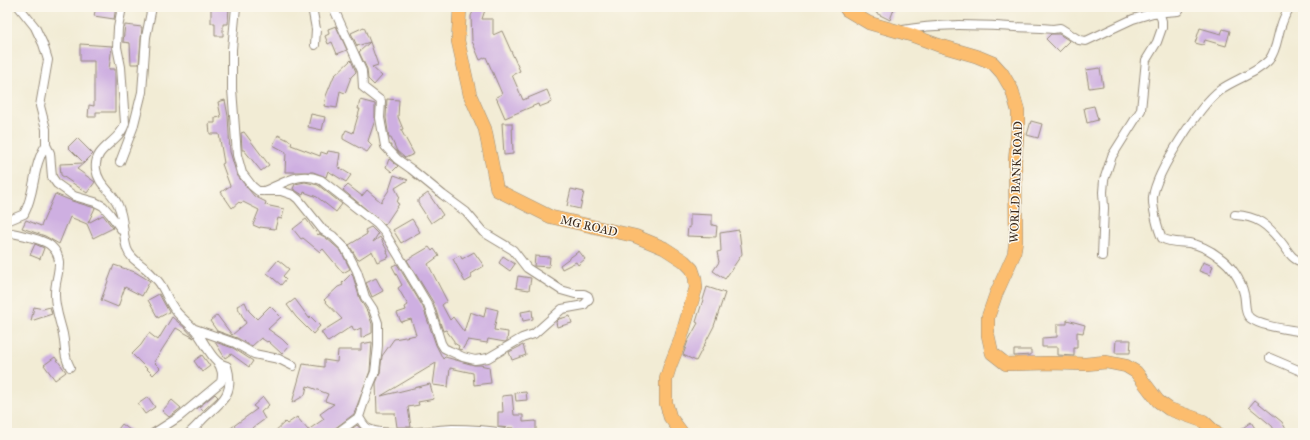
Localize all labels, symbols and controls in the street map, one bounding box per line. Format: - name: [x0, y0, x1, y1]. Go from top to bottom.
- street label: WORLD BANK ROAD: [1007, 121, 1025, 243]
- street label: MG ROAD: [559, 213, 619, 239]

